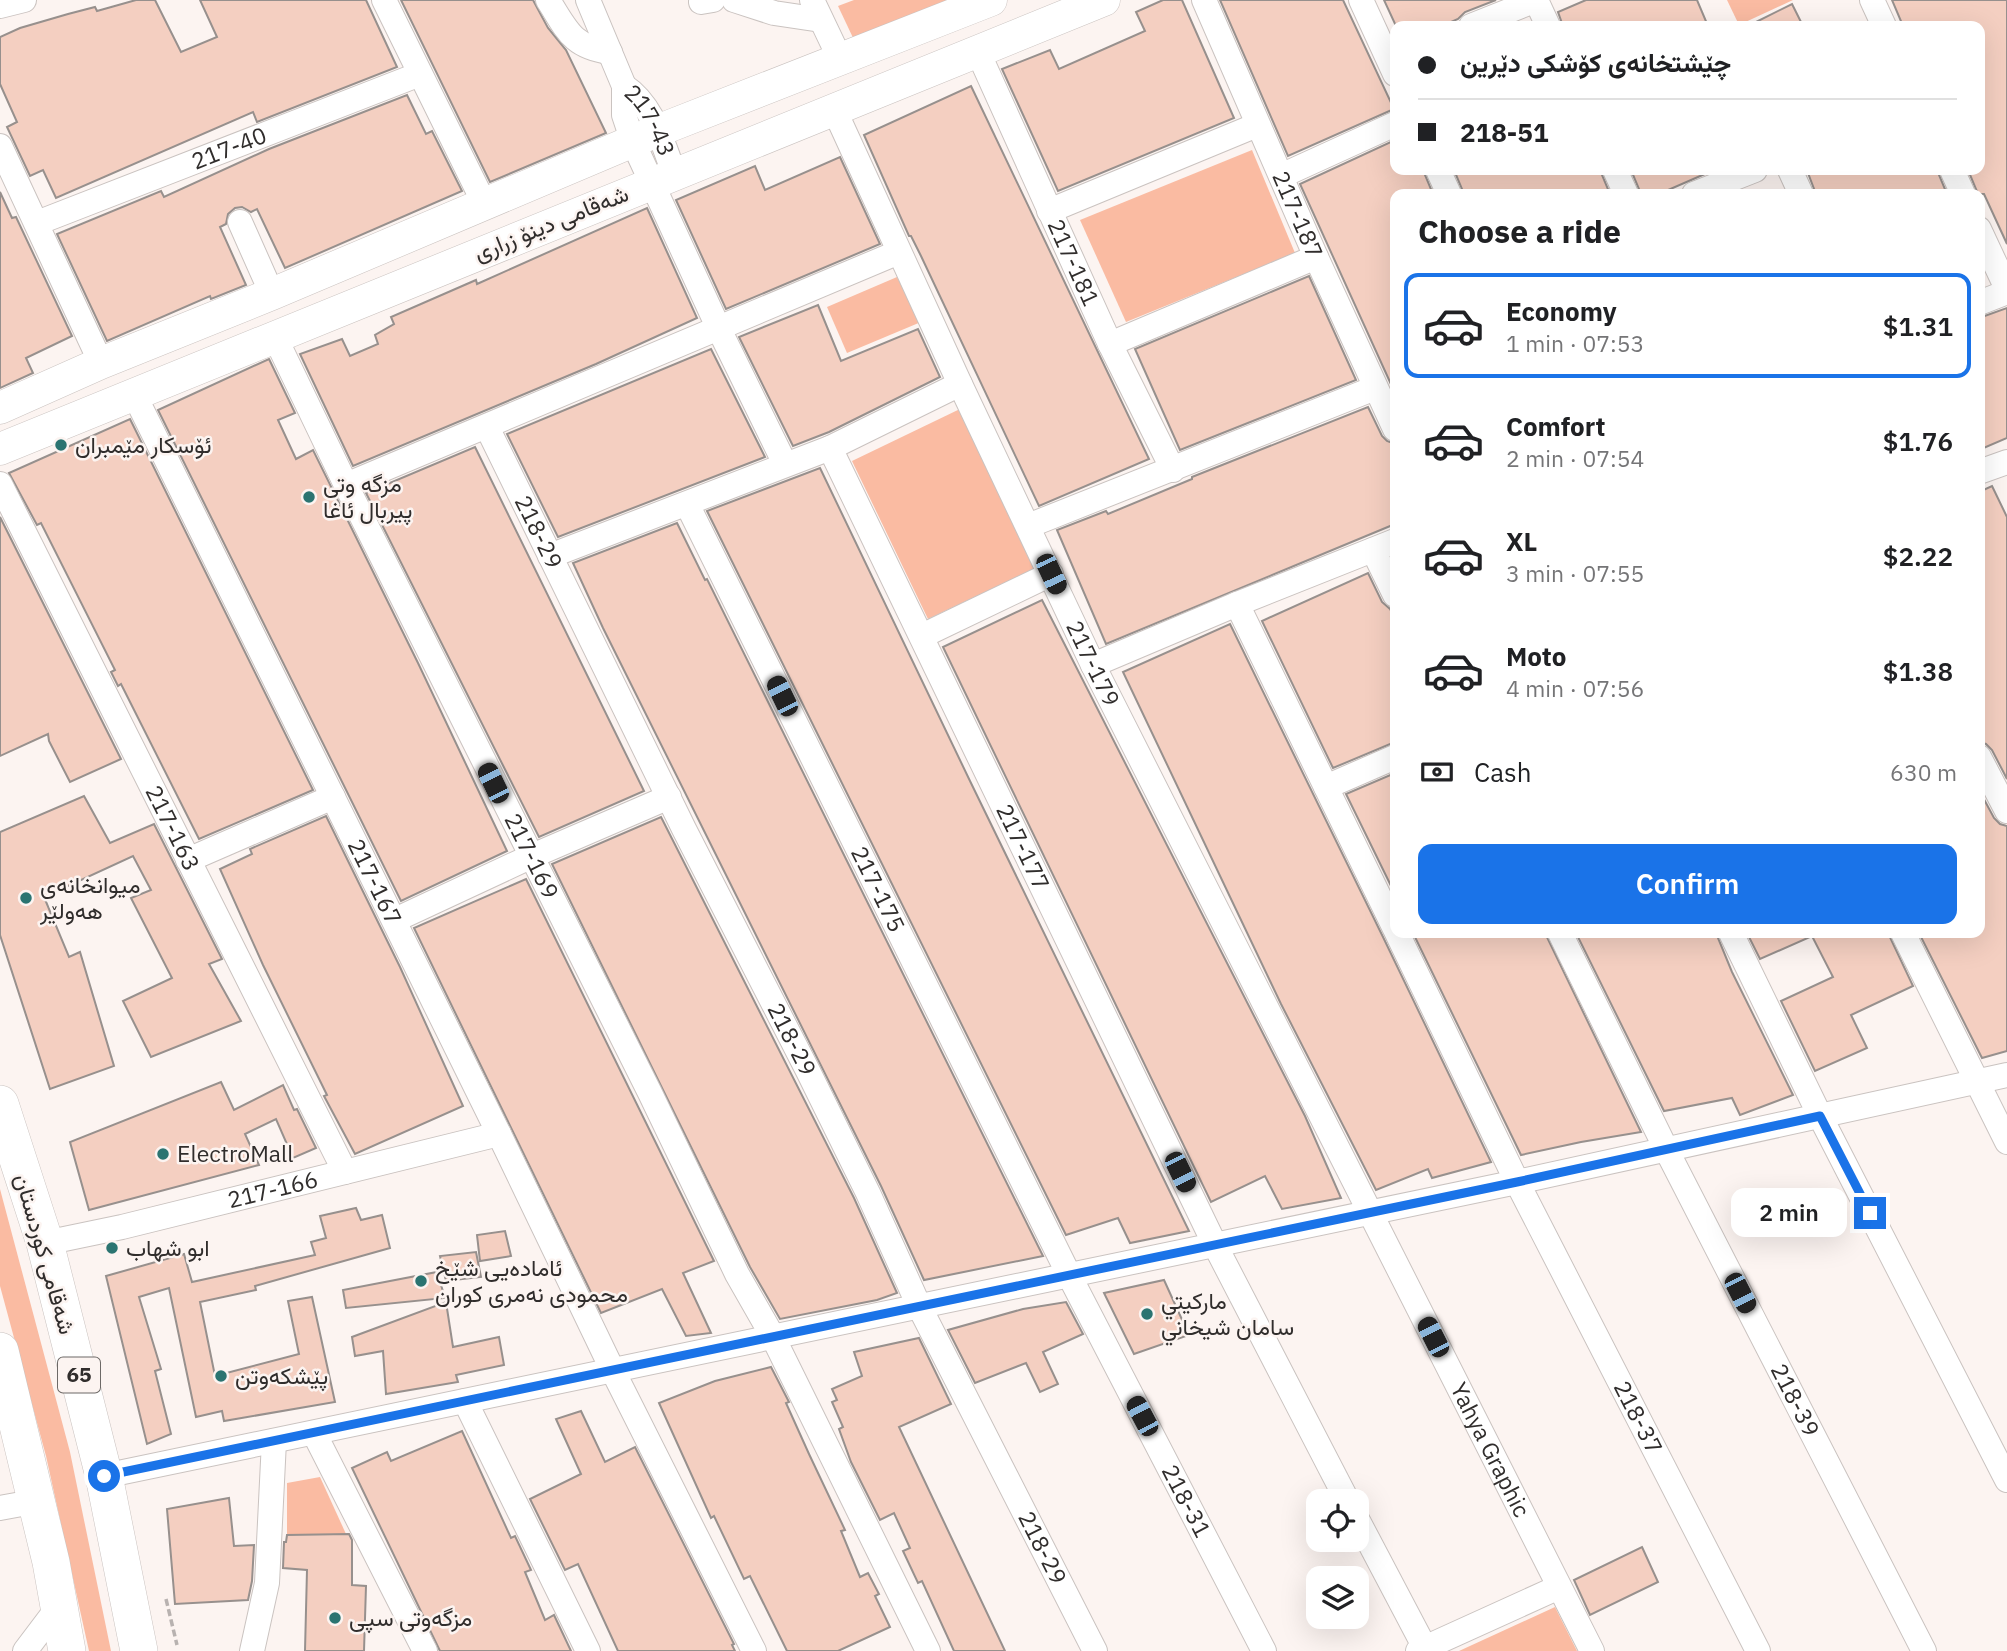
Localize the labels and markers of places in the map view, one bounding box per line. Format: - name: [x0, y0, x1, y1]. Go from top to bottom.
- place label: ئۆسکار مێمبران: [75, 429, 211, 460]
- marker: ئۆسکار مێمبران: [53, 437, 69, 453]
- place label: مزگه وتى پيربال ئاغا: [323, 468, 412, 526]
- marker: مزگه وتى پيربال ئاغا: [301, 489, 317, 505]
- place label: میوانخانەی هەولێر: [39, 869, 140, 926]
- marker: میوانخانەی هەولێر: [18, 890, 34, 906]
- place label: ElectroMall: [177, 1138, 294, 1168]
- marker: ElectroMall: [155, 1146, 171, 1162]
- place label: ابو شهاب: [126, 1232, 210, 1263]
- marker: ابو شهاب: [104, 1240, 120, 1256]
- place label: ئامادەیی شێخ محمودی نەمری کوران: [435, 1252, 628, 1309]
- marker: ئامادەیی شێخ محمودی نەمری کوران: [413, 1273, 429, 1289]
- place label: ماركيتي سامان شيخاني: [1161, 1285, 1294, 1346]
- marker: ماركيتي سامان شيخاني: [1139, 1306, 1155, 1322]
- place label: پێشکەوتن: [235, 1360, 328, 1392]
- marker: پێشکەوتن: [213, 1368, 229, 1384]
- place label: مزگەوتی سپی: [349, 1602, 472, 1634]
- marker: مزگەوتی سپی: [327, 1610, 343, 1626]

